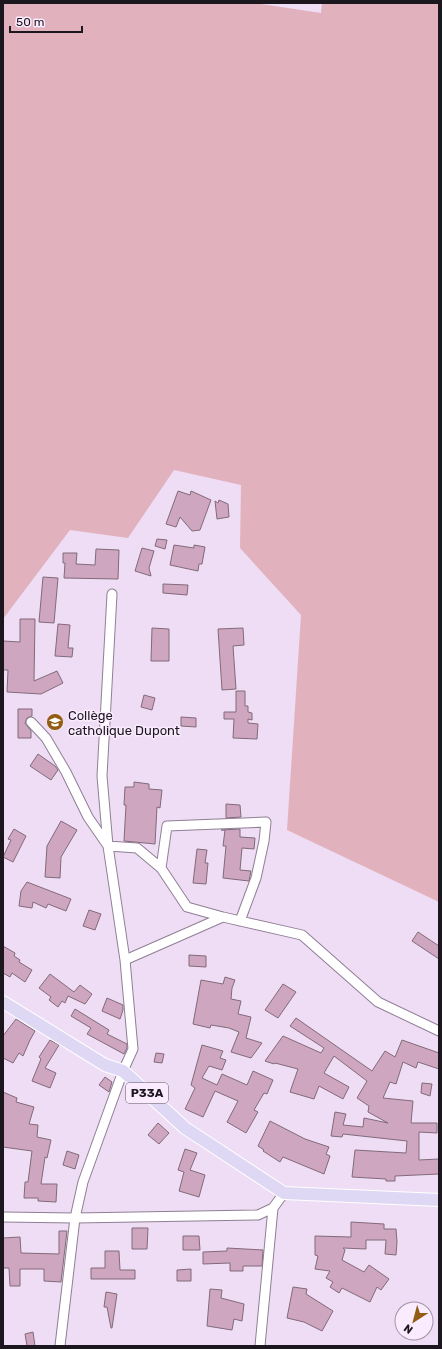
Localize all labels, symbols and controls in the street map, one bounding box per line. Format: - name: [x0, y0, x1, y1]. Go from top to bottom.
- scale bar: [10, 8, 82, 34]
- text: 50 m: [16, 15, 44, 29]
- place label: Collège catholique Dupont: [68, 708, 180, 738]
- school or university icon: Collège catholique Dupont: [45, 712, 65, 732]
- road number: P33A: [126, 1083, 168, 1103]
- north arrow: [394, 1301, 434, 1341]
- text: N: [401, 1321, 415, 1336]

